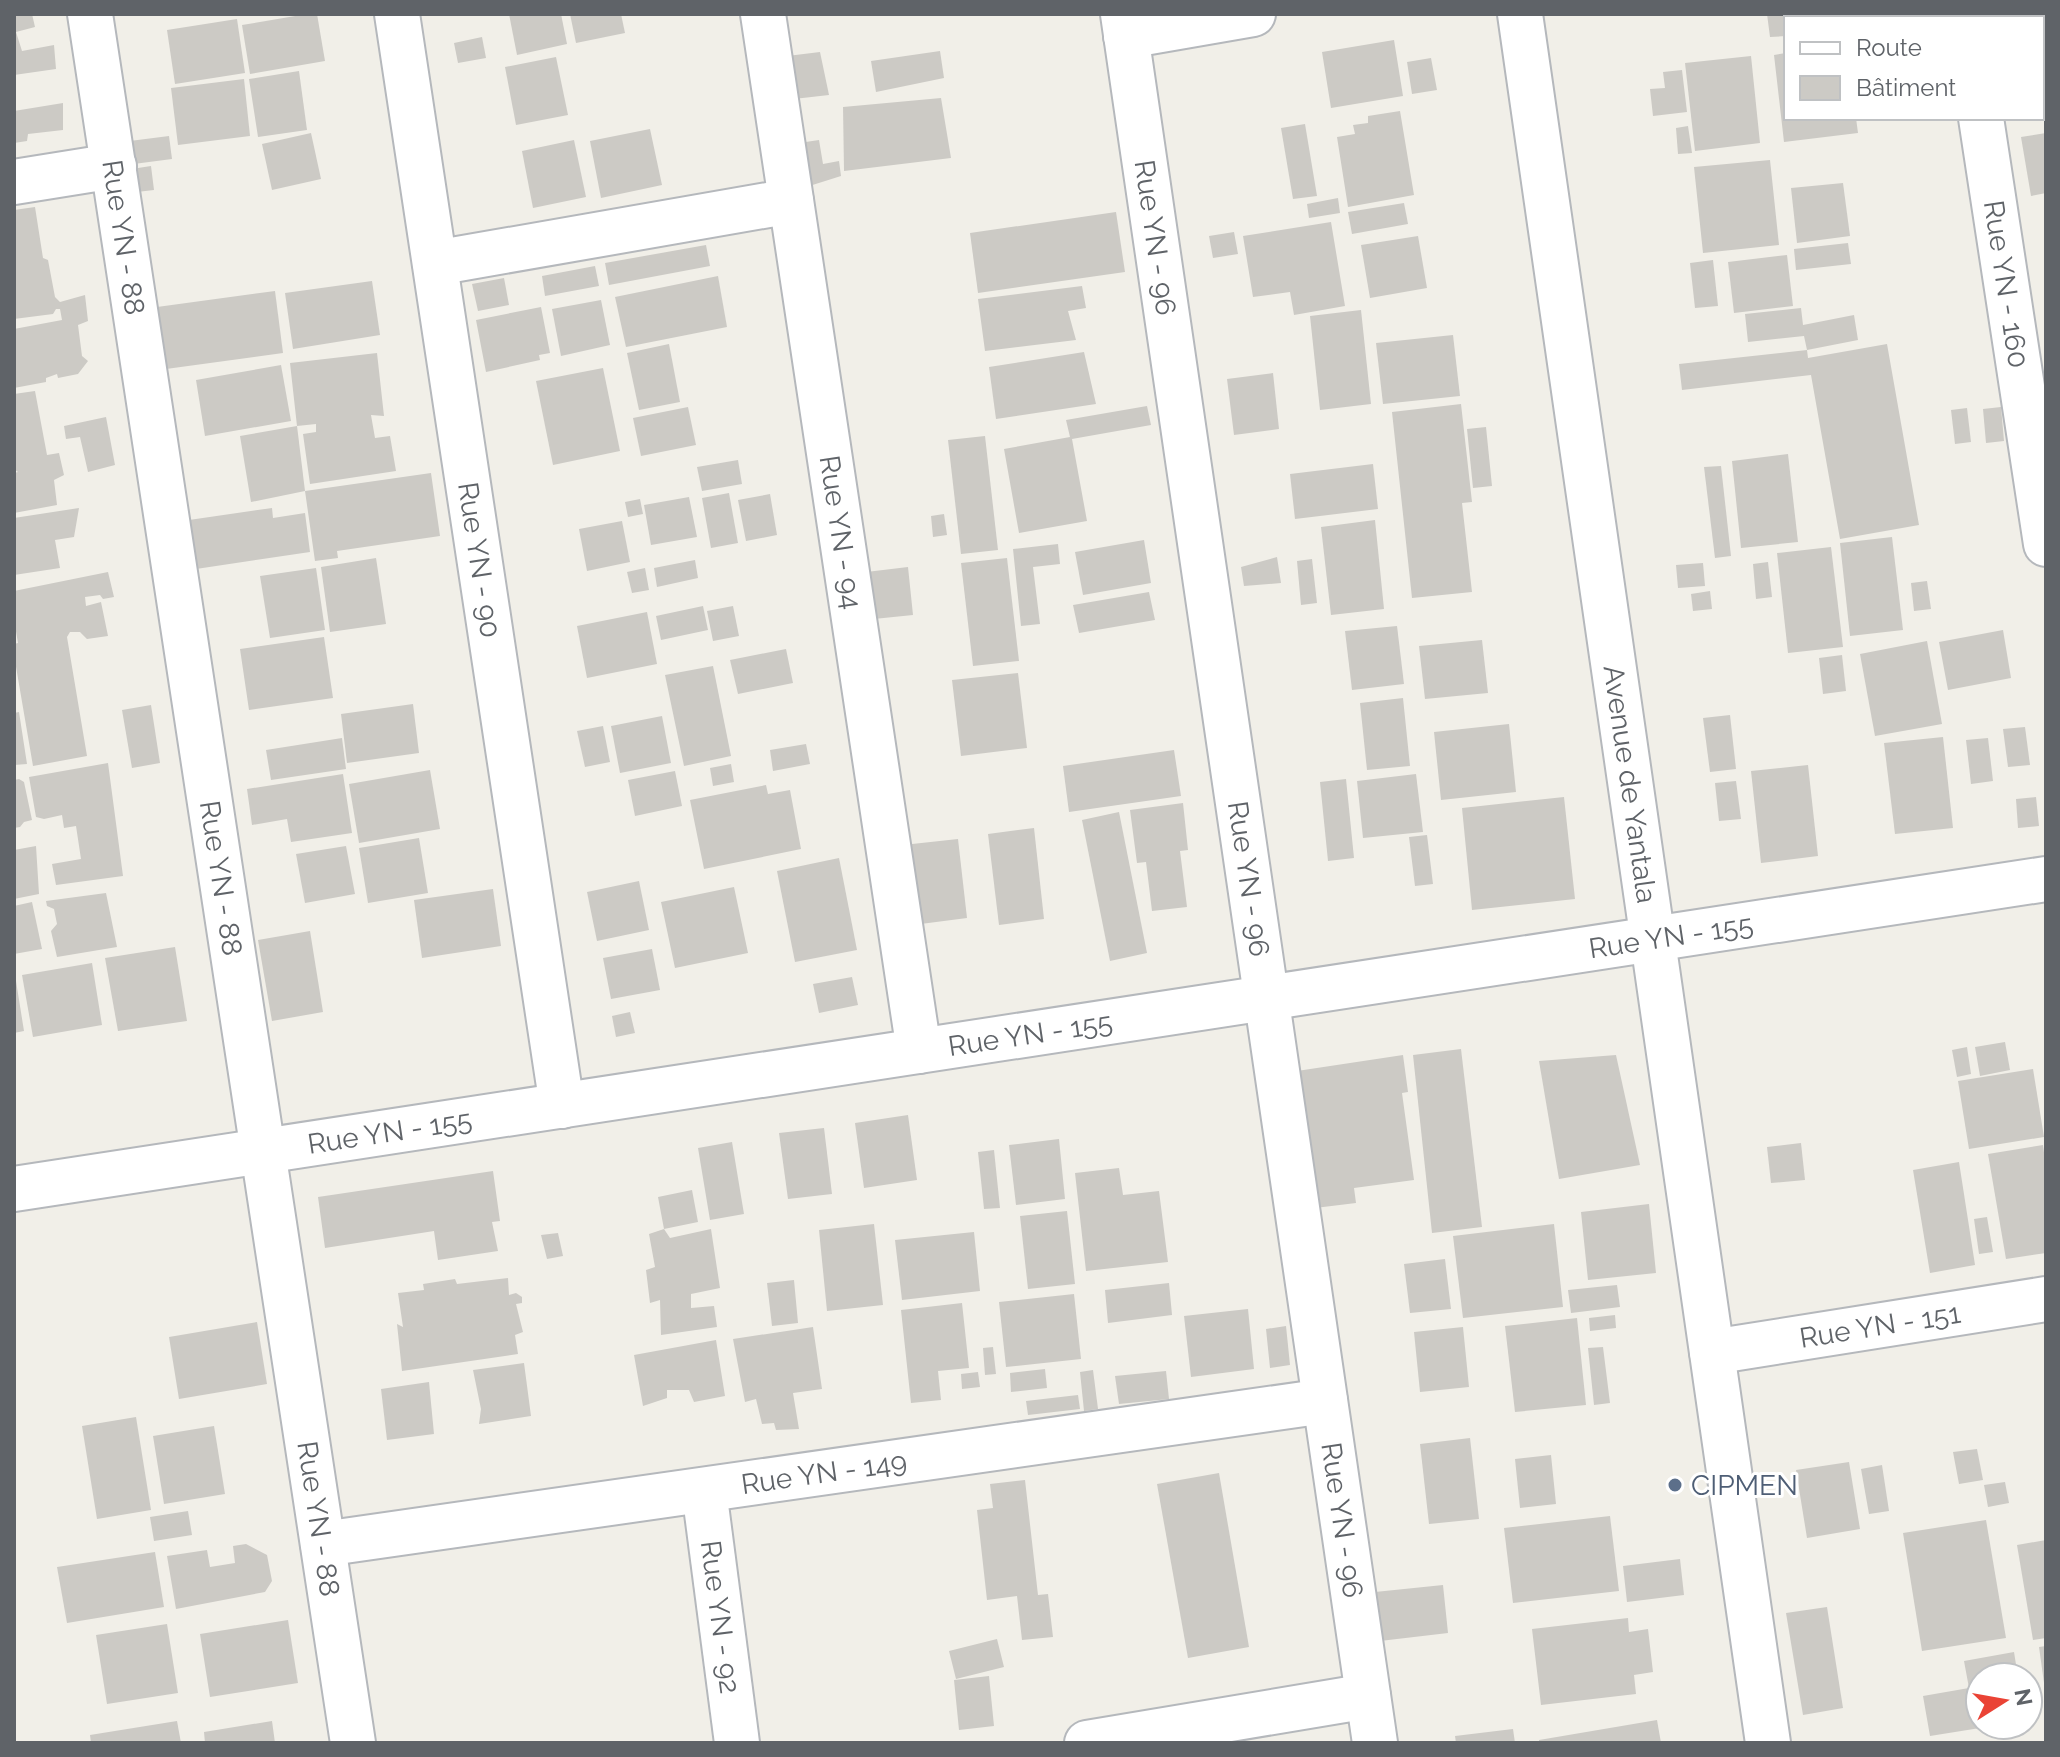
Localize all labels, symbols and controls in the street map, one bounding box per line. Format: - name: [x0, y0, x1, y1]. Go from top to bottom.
- legend: [1784, 16, 2044, 120]
- text: Route: [1856, 33, 1922, 62]
- text: Bâtiment: [1856, 73, 1956, 102]
- street label: Rue YN - 88: [96, 158, 152, 317]
- street label: Rue YN - 96: [1128, 158, 1183, 317]
- street label: Rue YN - 160: [1977, 198, 2035, 370]
- street label: Rue YN - 94: [813, 453, 869, 611]
- street label: Rue YN - 90: [451, 480, 508, 640]
- street label: Avenue de Yantala: [1597, 663, 1664, 905]
- street label: Rue YN - 88: [193, 798, 250, 958]
- street label: Rue YN - 96: [1221, 799, 1277, 959]
- street label: Rue YN - 155: [1586, 907, 1755, 965]
- street label: Rue YN - 155: [946, 1005, 1115, 1063]
- street label: Rue YN - 155: [305, 1103, 474, 1161]
- street label: Rue YN - 151: [1797, 1296, 1963, 1354]
- street label: Rue YN - 88: [291, 1439, 347, 1599]
- street label: Rue YN - 96: [1315, 1440, 1370, 1600]
- street label: Rue YN - 149: [739, 1444, 909, 1501]
- place label: CIPMEN: [1691, 1469, 1798, 1502]
- marker: CIPMEN: [1666, 1476, 1684, 1494]
- street label: Rue YN - 92: [694, 1538, 747, 1696]
- north arrow: [1964, 1661, 2044, 1741]
- text: N: [2009, 1686, 2038, 1708]

